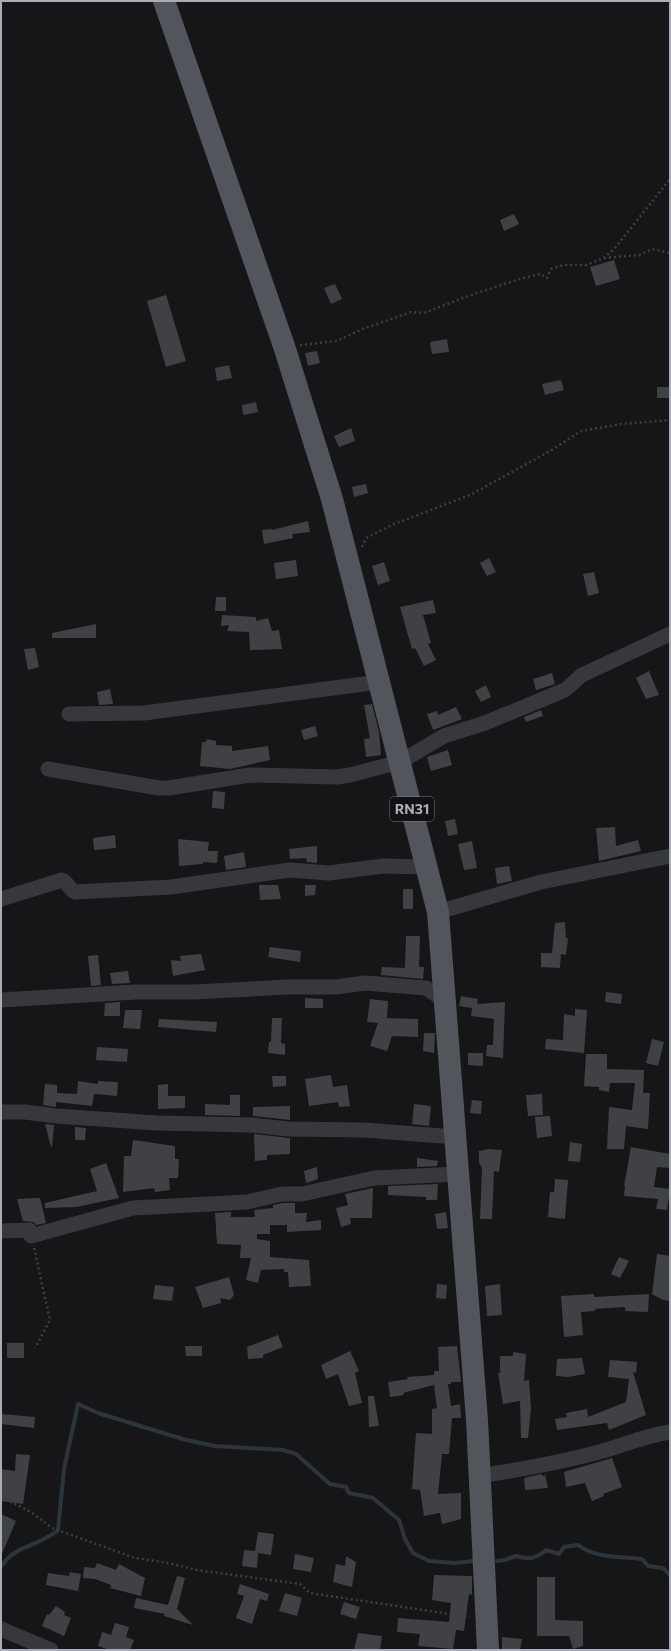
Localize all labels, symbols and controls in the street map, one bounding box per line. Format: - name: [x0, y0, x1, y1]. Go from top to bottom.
- road number: RN31: [390, 797, 434, 821]

